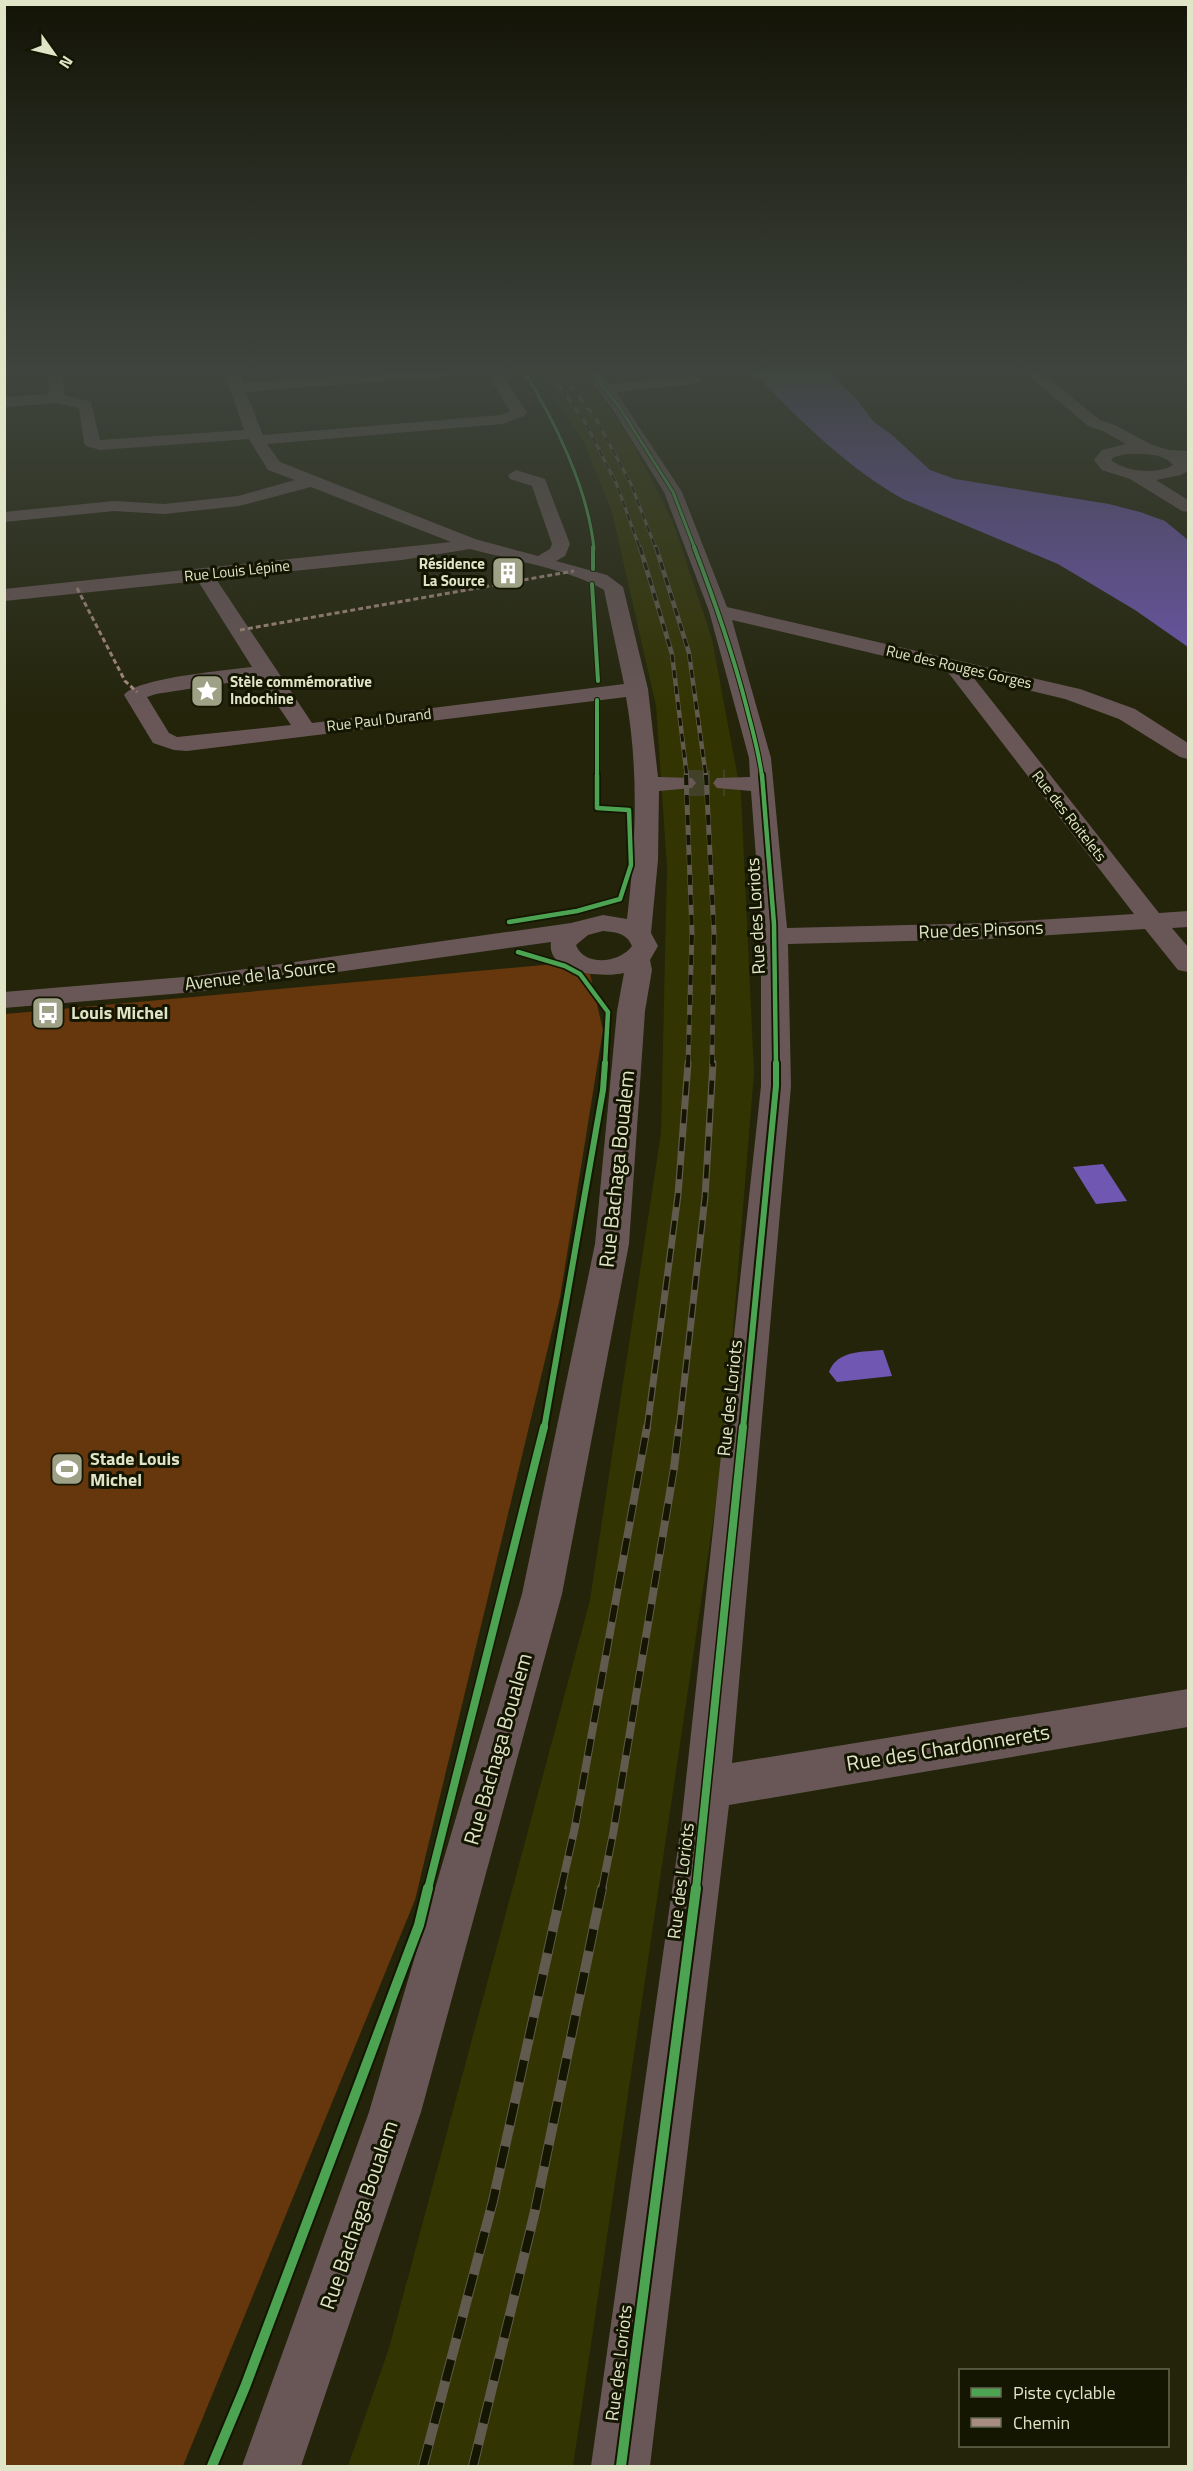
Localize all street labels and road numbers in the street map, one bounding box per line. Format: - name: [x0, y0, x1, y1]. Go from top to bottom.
- street label: Rue Louis Lépine: [183, 554, 291, 587]
- street label: Rue des Rouges Gorges: [884, 639, 1034, 694]
- street label: Rue Paul Durand: [325, 702, 433, 737]
- street label: Rue des Roitelets: [1026, 765, 1112, 866]
- street label: Rue des Loriots: [739, 857, 772, 975]
- street label: Rue des Pinsons: [918, 914, 1044, 945]
- street label: Avenue de la Source: [183, 952, 337, 997]
- street label: Rue Bachaga Boualem: [590, 1069, 642, 1269]
- street label: Rue des Loriots: [710, 1338, 749, 1457]
- street label: Rue Bachaga Boualem: [454, 1649, 540, 1848]
- street label: Rue des Chardonnerets: [844, 1715, 1052, 1779]
- street label: Rue des Loriots: [660, 1821, 701, 1941]
- street label: Rue Bachaga Boualem: [311, 2116, 405, 2314]
- street label: Rue des Loriots: [598, 2303, 639, 2423]

